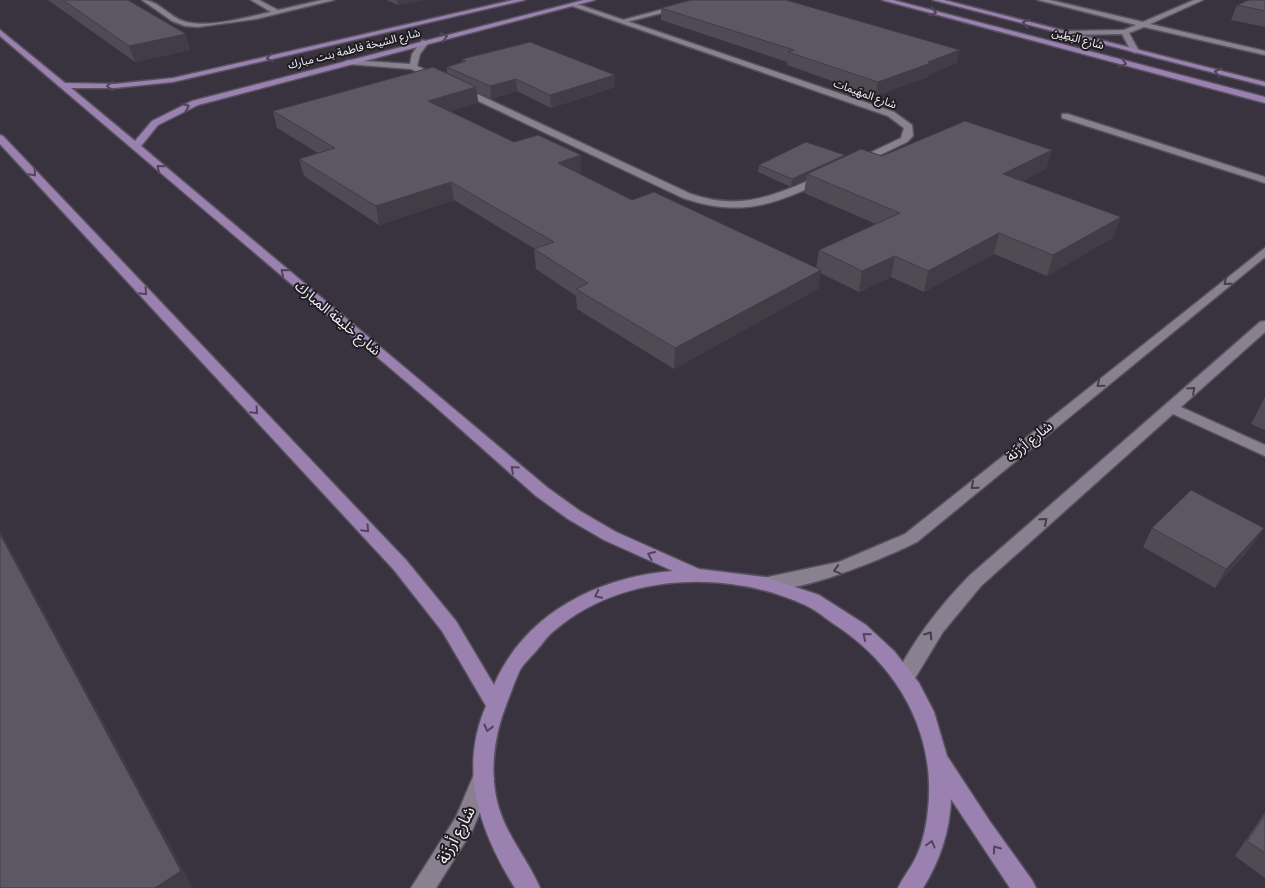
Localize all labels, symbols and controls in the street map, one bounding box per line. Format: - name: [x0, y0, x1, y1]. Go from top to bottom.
- one-way arrow: [928, 7, 936, 17]
- one-way arrow: [1022, 18, 1031, 29]
- street label: شارع الشيخة فاطمة بنت مبارك: [287, 26, 422, 73]
- street label: شارع البَطِين: [1050, 26, 1106, 53]
- one-way arrow: [440, 33, 448, 43]
- one-way arrow: [266, 52, 274, 63]
- one-way arrow: [1119, 57, 1128, 68]
- one-way arrow: [1214, 67, 1222, 77]
- street label: شارع المهَيمات: [831, 77, 899, 112]
- one-way arrow: [106, 81, 114, 91]
- one-way arrow: [181, 102, 190, 113]
- one-way arrow: [156, 164, 165, 173]
- one-way arrow: [27, 168, 36, 177]
- one-way arrow: [281, 270, 290, 278]
- one-way arrow: [1224, 276, 1233, 284]
- street label: شارع خليفة المبارك: [290, 278, 384, 361]
- one-way arrow: [138, 286, 147, 295]
- one-way arrow: [1097, 378, 1106, 387]
- one-way arrow: [1186, 387, 1195, 396]
- one-way arrow: [249, 405, 258, 414]
- street label: شارع أرزَنة: [1002, 417, 1057, 467]
- one-way arrow: [510, 466, 519, 475]
- one-way arrow: [971, 481, 980, 490]
- one-way arrow: [1039, 518, 1048, 527]
- one-way arrow: [360, 524, 369, 533]
- one-way arrow: [647, 550, 656, 561]
- one-way arrow: [833, 564, 842, 575]
- one-way arrow: [594, 589, 603, 600]
- one-way arrow: [923, 631, 932, 641]
- one-way arrow: [863, 633, 872, 642]
- one-way arrow: [483, 724, 494, 733]
- street label: شارع أرزَنة: [433, 803, 482, 868]
- one-way arrow: [925, 840, 936, 849]
- one-way arrow: [993, 846, 1001, 855]

